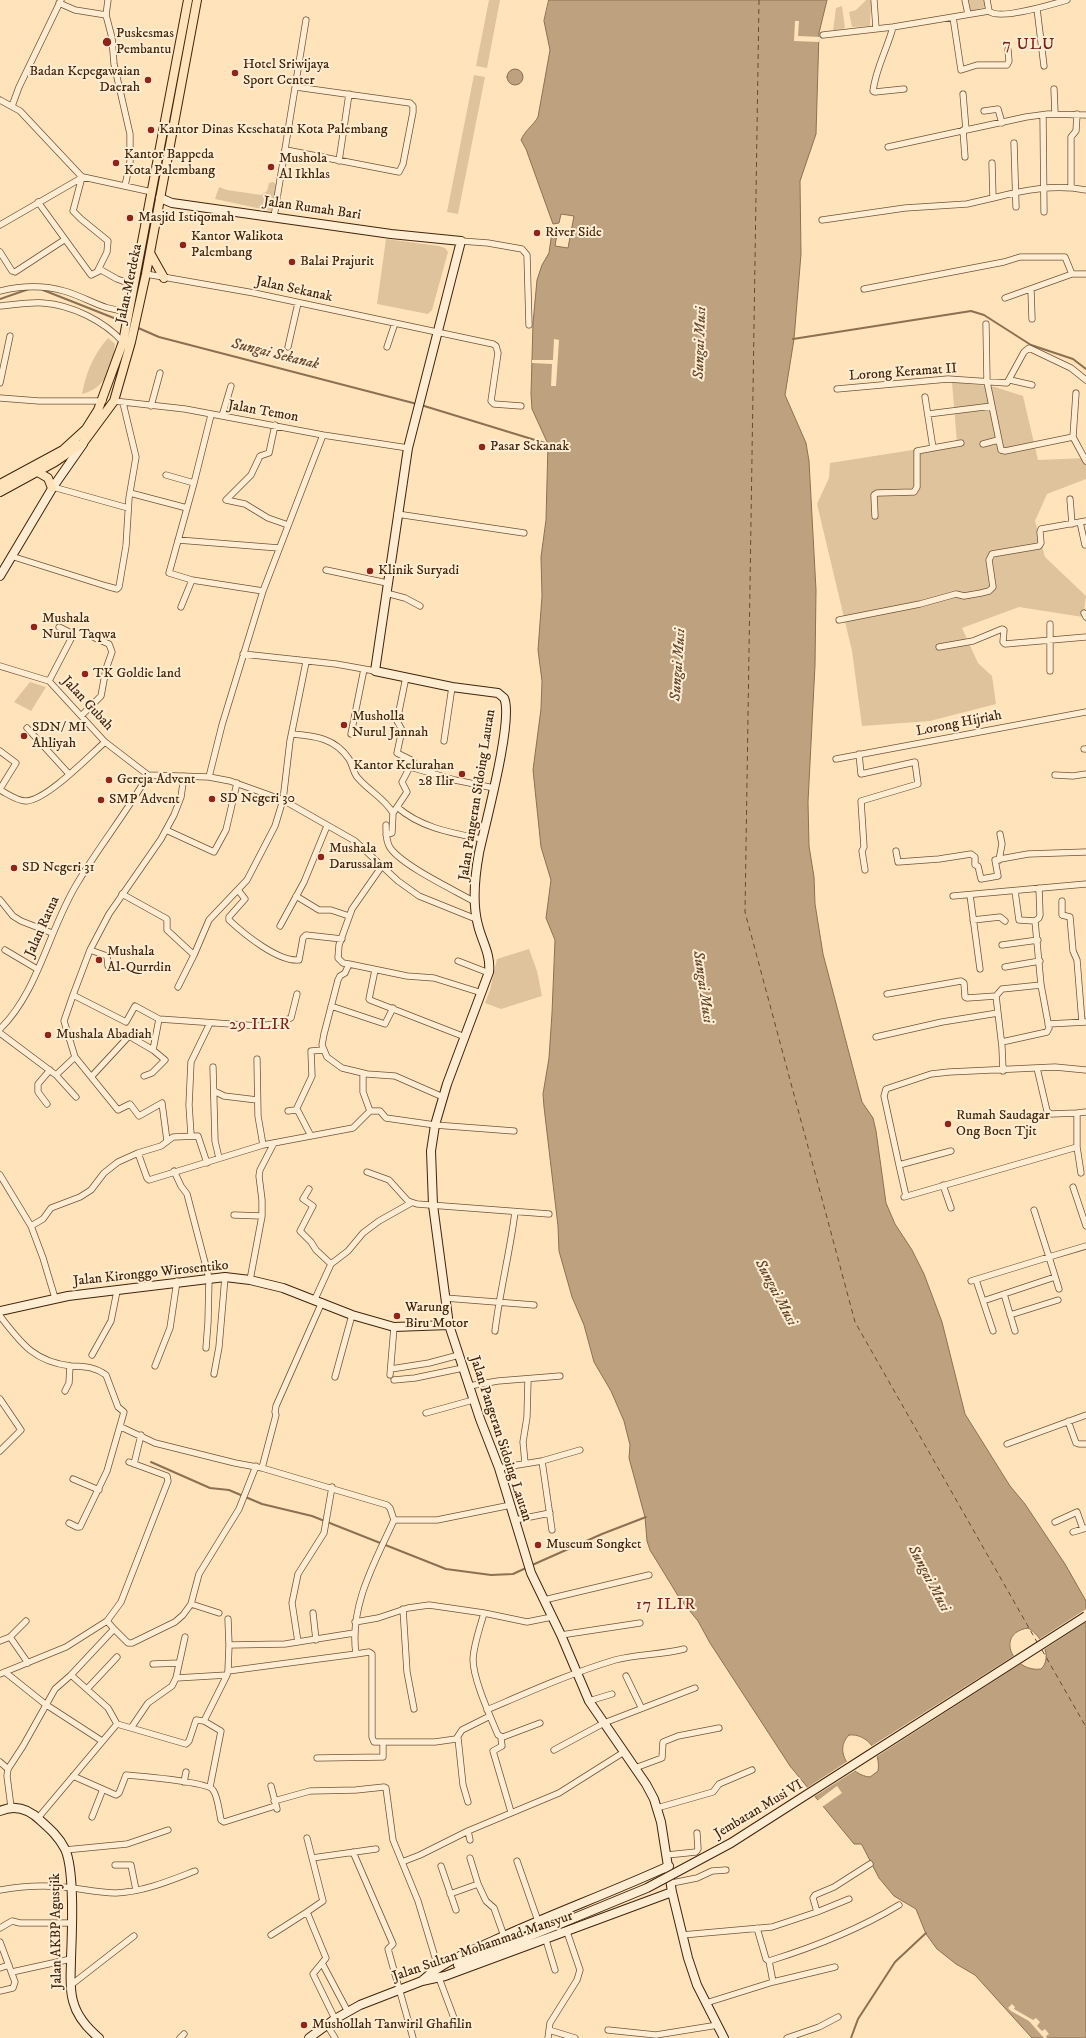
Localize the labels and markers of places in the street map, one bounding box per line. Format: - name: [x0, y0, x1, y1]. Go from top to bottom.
- place label: Puskesmas Pembantu: [116, 26, 174, 58]
- marker: Puskesmas Pembantu: [101, 36, 113, 48]
- place label: Hotel Sriwijaya Sport Center: [243, 57, 329, 90]
- place label: Badan Kepegawaian Daerah: [29, 64, 140, 96]
- marker: Hotel Sriwijaya Sport Center: [230, 68, 240, 78]
- marker: Badan Kepegawaian Daerah: [143, 75, 153, 85]
- place label: Kantor Dinas Kesehatan Kota Palembang: [159, 122, 388, 138]
- marker: Kantor Dinas Kesehatan Kota Palembang: [146, 125, 156, 135]
- place label: Kantor Bappeda Kota Palembang: [124, 147, 215, 180]
- place label: Mushola Al Ikhlas: [279, 151, 330, 184]
- marker: Kantor Bappeda Kota Palembang: [111, 158, 121, 168]
- marker: Mushola Al Ikhlas: [266, 162, 276, 172]
- place label: Masjid Istiqomah: [138, 210, 234, 226]
- marker: Masjid Istiqomah: [125, 213, 135, 223]
- place label: River Side: [545, 225, 602, 241]
- marker: River Side: [532, 228, 542, 238]
- place label: Kantor Walikota Palembang: [191, 229, 283, 262]
- marker: Kantor Walikota Palembang: [178, 240, 188, 250]
- place label: Balai Prajurit: [300, 254, 374, 270]
- marker: Balai Prajurit: [287, 257, 297, 267]
- place label: Pasar Sekanak: [490, 439, 569, 455]
- marker: Pasar Sekanak: [477, 442, 487, 452]
- place label: Klinik Suryadi: [378, 563, 459, 579]
- marker: Klinik Suryadi: [365, 566, 375, 576]
- place label: Mushala Nurul Taqwa: [42, 611, 116, 644]
- marker: Mushala Nurul Taqwa: [29, 622, 39, 632]
- place label: TK Goldie land: [93, 666, 181, 682]
- marker: TK Goldie land: [80, 669, 90, 679]
- place label: Musholla Nurul Jannah: [352, 709, 428, 742]
- place label: SDN/ MI Ahliyah: [32, 720, 86, 752]
- marker: Musholla Nurul Jannah: [339, 720, 349, 730]
- marker: SDN/ MI Ahliyah: [19, 731, 29, 741]
- place label: Kantor Kelurahan 28 Ilir: [353, 758, 454, 790]
- marker: Kantor Kelurahan 28 Ilir: [457, 769, 467, 779]
- place label: Gereja Advent: [117, 772, 195, 788]
- marker: Gereja Advent: [104, 775, 114, 785]
- place label: SD Negeri 30: [220, 791, 295, 807]
- place label: SMP Advent: [109, 792, 180, 808]
- marker: SD Negeri 30: [207, 794, 217, 804]
- marker: SMP Advent: [96, 795, 106, 805]
- place label: Mushala Darussalam: [329, 841, 393, 874]
- marker: Mushala Darussalam: [316, 852, 326, 862]
- place label: SD Negeri 31: [22, 860, 95, 876]
- marker: SD Negeri 31: [9, 863, 19, 873]
- place label: Mushala Al-Qurrdin: [107, 944, 171, 976]
- marker: Mushala Al-Qurrdin: [94, 955, 104, 965]
- place label: Mushala Abadiah: [56, 1027, 152, 1043]
- marker: Mushala Abadiah: [43, 1030, 53, 1040]
- place label: Rumah Saudagar Ong Boen Tjit: [956, 1108, 1050, 1140]
- marker: Rumah Saudagar Ong Boen Tjit: [943, 1119, 953, 1129]
- place label: Warung Biru Motor: [405, 1300, 468, 1332]
- marker: Warung Biru Motor: [392, 1311, 402, 1321]
- place label: Museum Songket: [546, 1537, 641, 1553]
- marker: Museum Songket: [533, 1540, 543, 1550]
- place label: Mushollah Tanwiril Ghafilin: [312, 2017, 472, 2033]
- marker: Mushollah Tanwiril Ghafilin: [299, 2020, 309, 2030]

